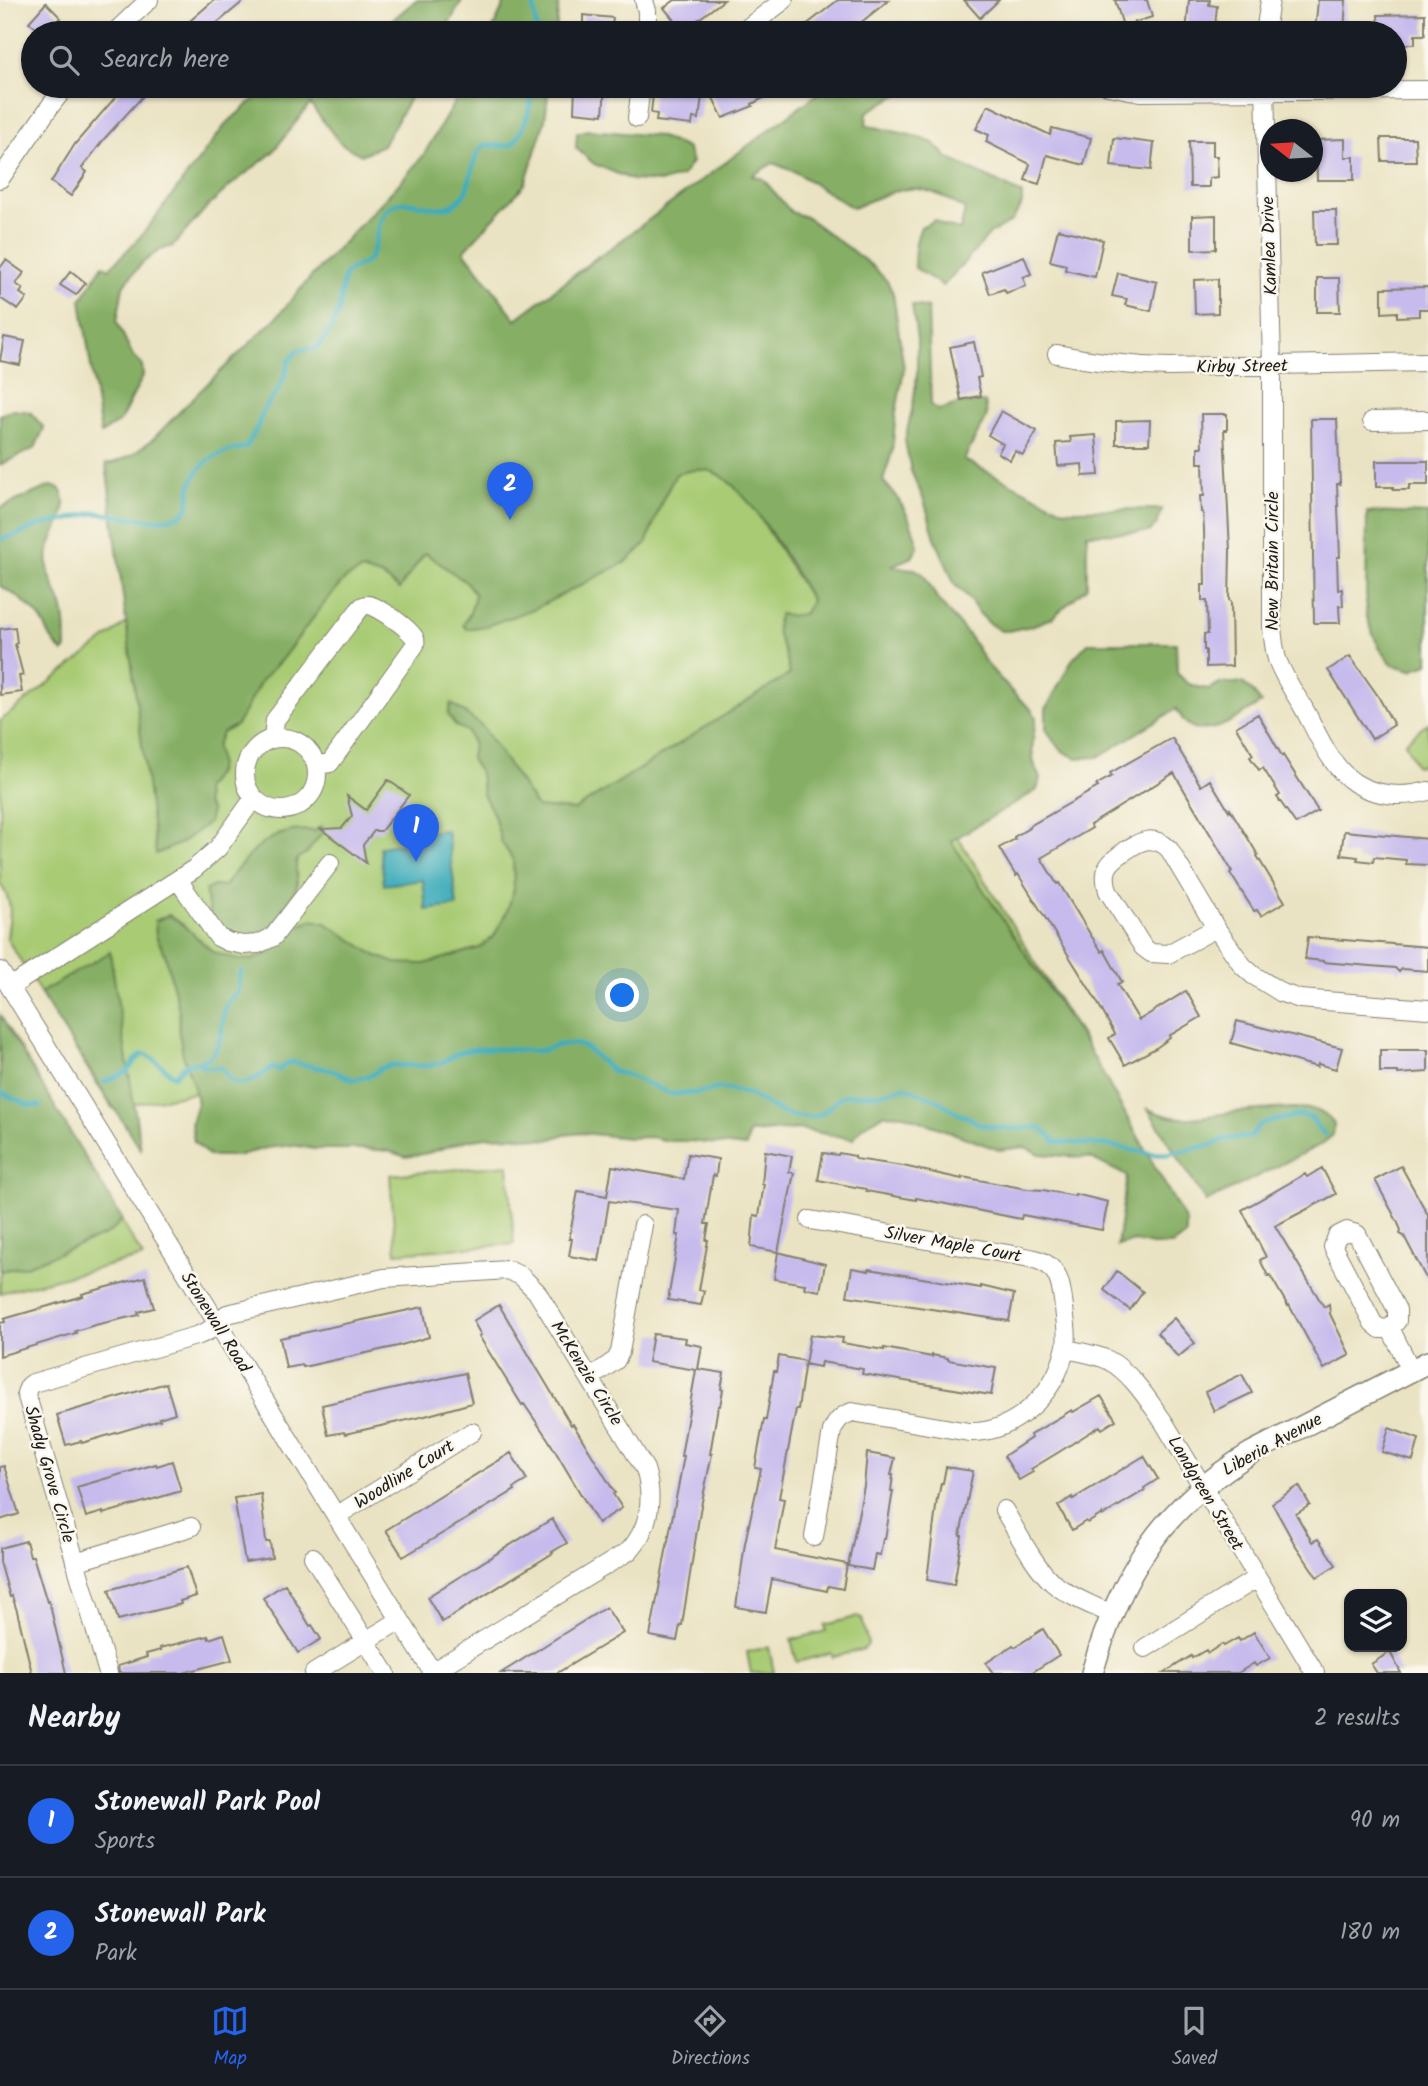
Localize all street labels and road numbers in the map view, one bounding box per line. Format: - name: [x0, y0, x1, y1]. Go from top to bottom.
- street label: Kamlea Drive: [1254, 196, 1287, 296]
- street label: Kirby Street: [1196, 352, 1289, 383]
- street label: New Britain Circle: [1259, 491, 1288, 631]
- street label: Silver Maple Court: [882, 1219, 1025, 1272]
- street label: Stonewall Road: [172, 1266, 258, 1380]
- street label: McKenzie Circle: [542, 1315, 630, 1432]
- street label: Shady Grove Circle: [15, 1402, 82, 1547]
- street label: Liberia Avenue: [1217, 1406, 1328, 1485]
- street label: Landgreen Street: [1159, 1431, 1251, 1558]
- street label: Woodline Court: [349, 1432, 461, 1518]

